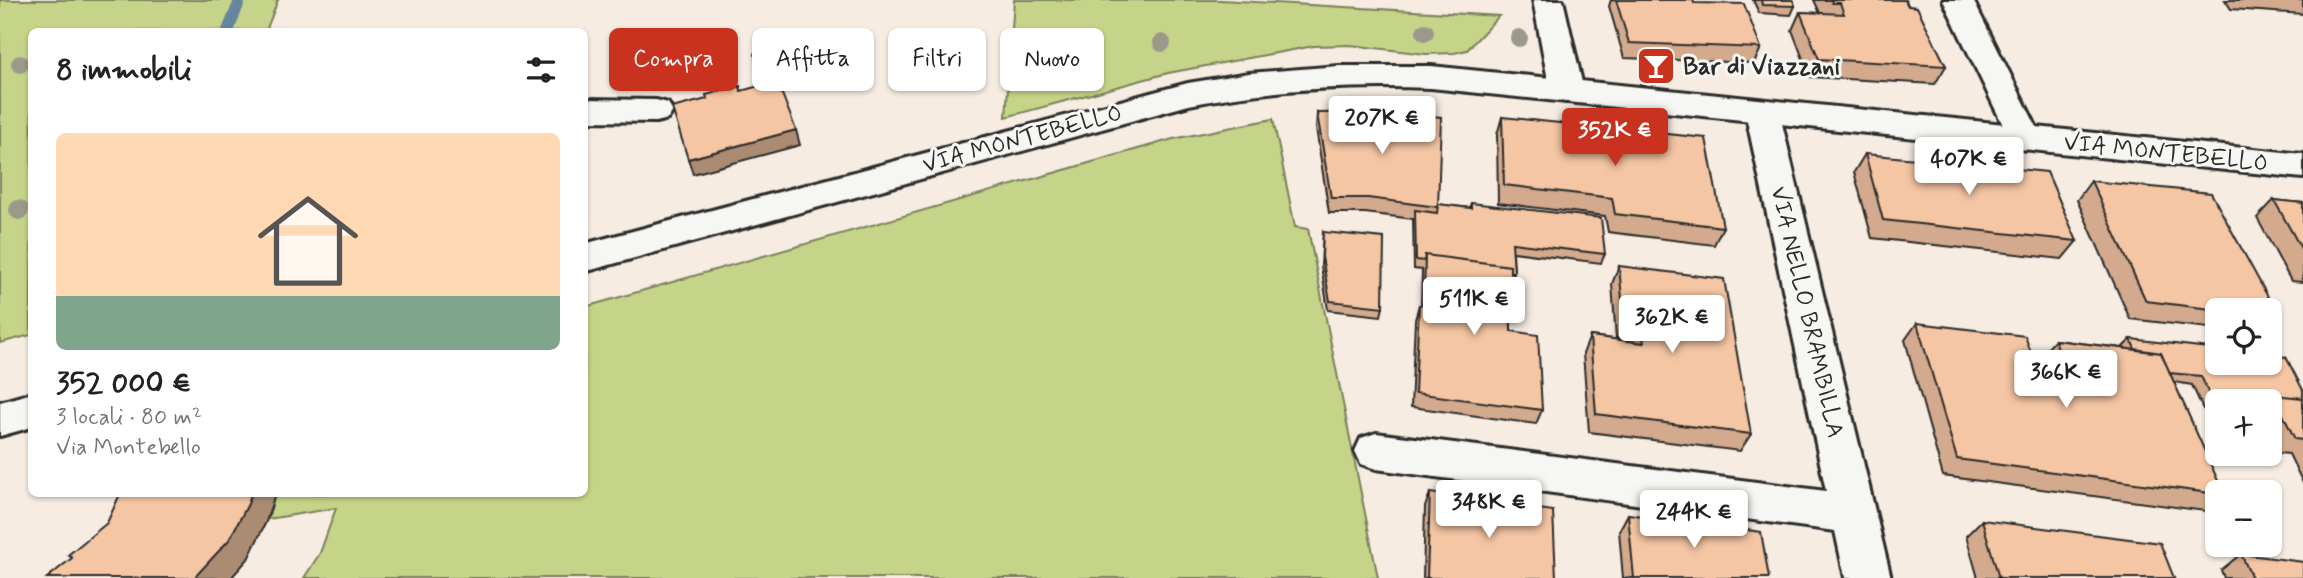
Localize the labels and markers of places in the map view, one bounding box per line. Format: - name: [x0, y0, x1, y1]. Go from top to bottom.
- bar icon: Bar di Viazzani: [1635, 45, 1677, 87]
- place label: Bar di Viazzani: [1683, 52, 1840, 83]
- pin: 207K €: [1325, 96, 1439, 156]
- pin: 352K €: [1558, 108, 1672, 168]
- pin: 407K €: [1912, 138, 2026, 197]
- pin: 511K €: [1417, 278, 1531, 337]
- pin: 362K €: [1615, 296, 1729, 355]
- pin: 366K €: [2009, 350, 2123, 410]
- pin: 348K €: [1432, 480, 1546, 540]
- pin: 244K €: [1637, 490, 1751, 550]

